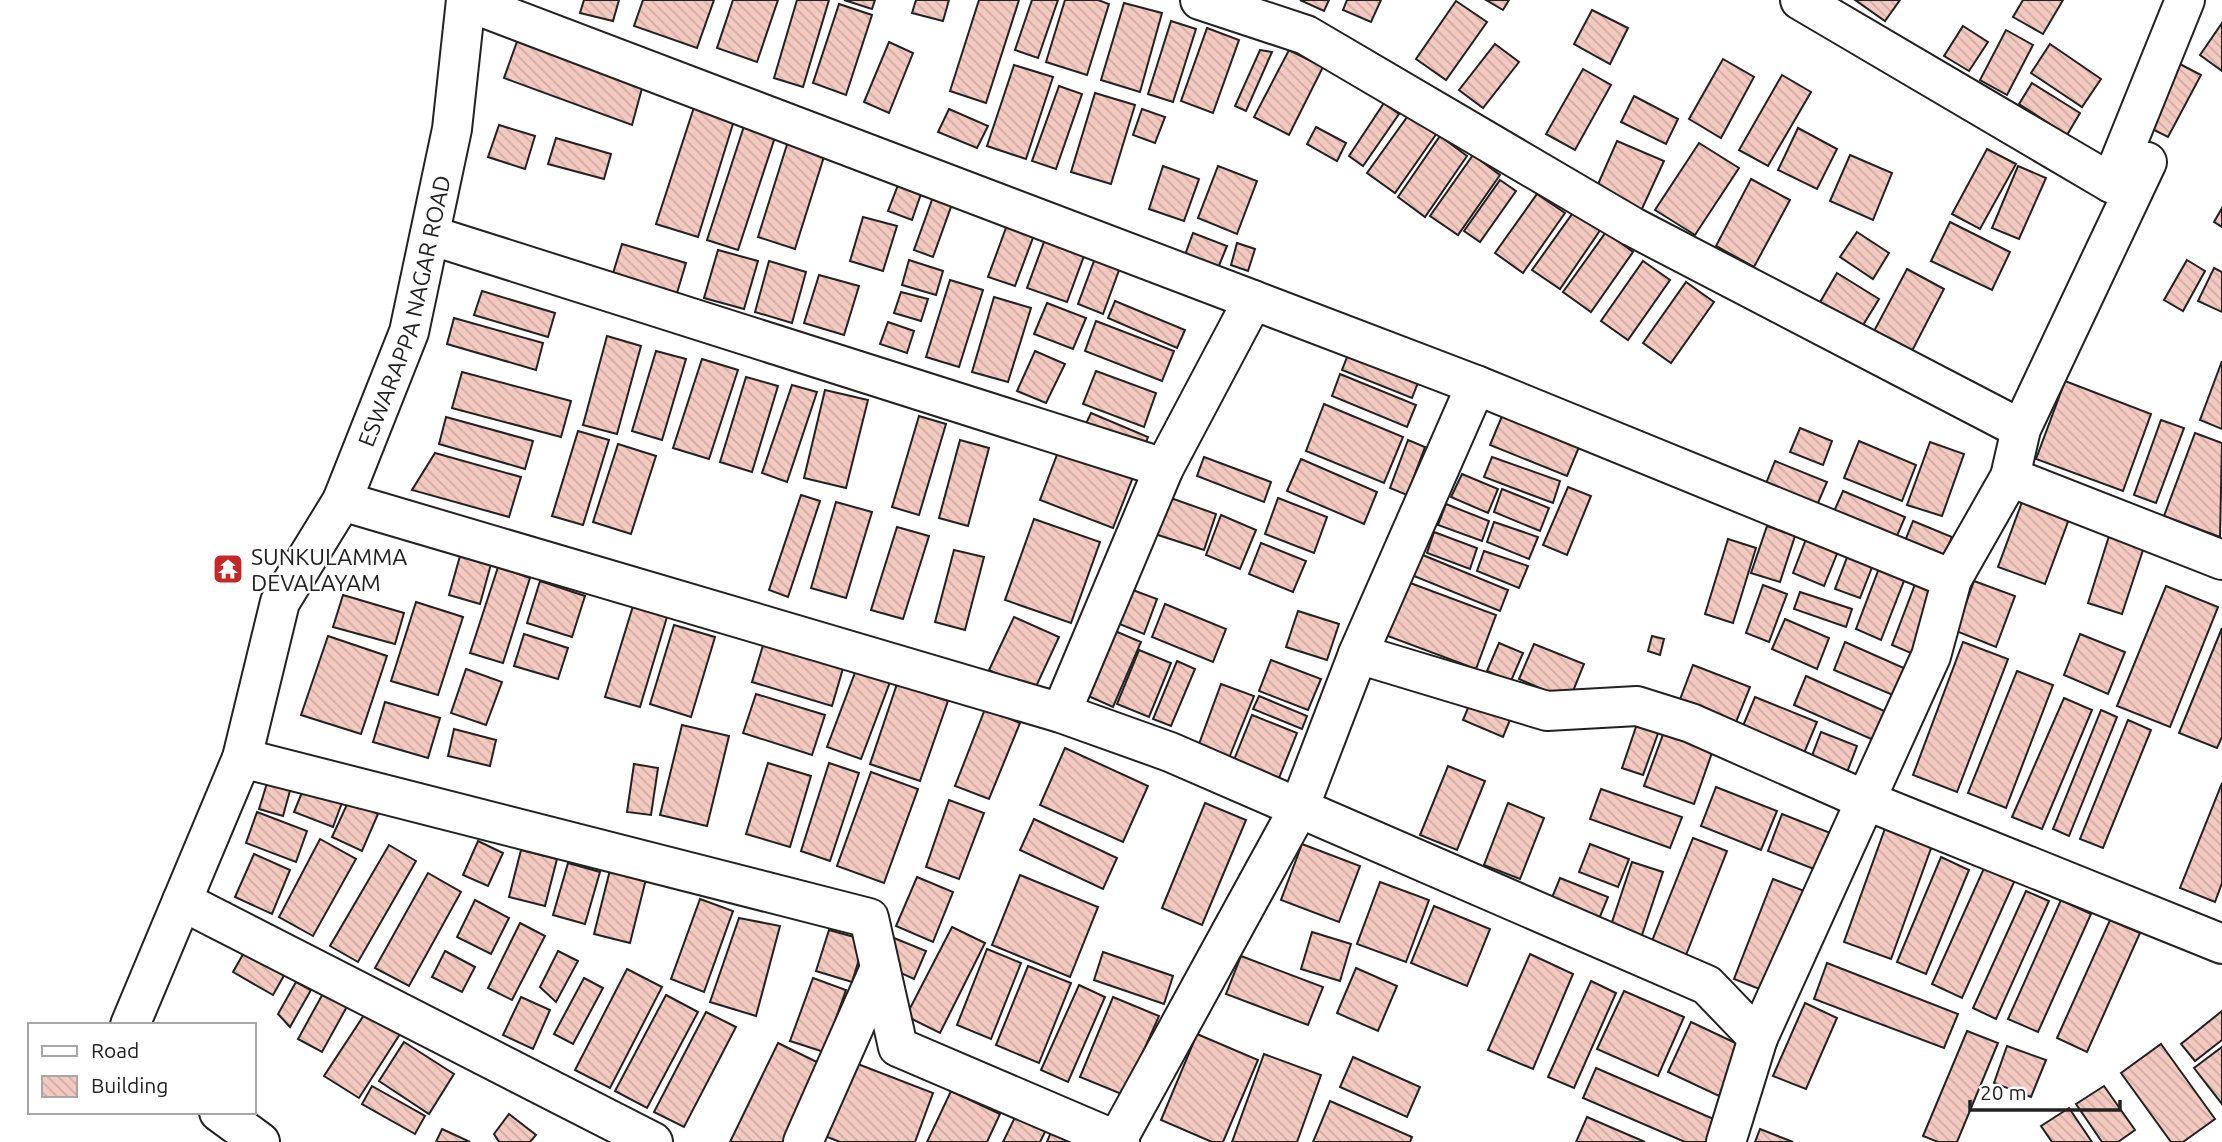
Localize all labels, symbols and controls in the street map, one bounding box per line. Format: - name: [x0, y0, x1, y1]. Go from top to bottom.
- street label: ESWARAPPA NAGAR ROAD: [353, 173, 454, 450]
- place label: SUNKULAMMA DEVALAYAM: [251, 544, 407, 595]
- temple icon: SUNKULAMMA DEVALAYAM: [211, 552, 245, 586]
- legend: [28, 1023, 256, 1114]
- text: Road: [91, 1038, 139, 1062]
- scale bar: [1970, 1068, 2120, 1112]
- text: Building: [91, 1073, 168, 1097]
- text: 20 m: [1980, 1080, 2027, 1104]

